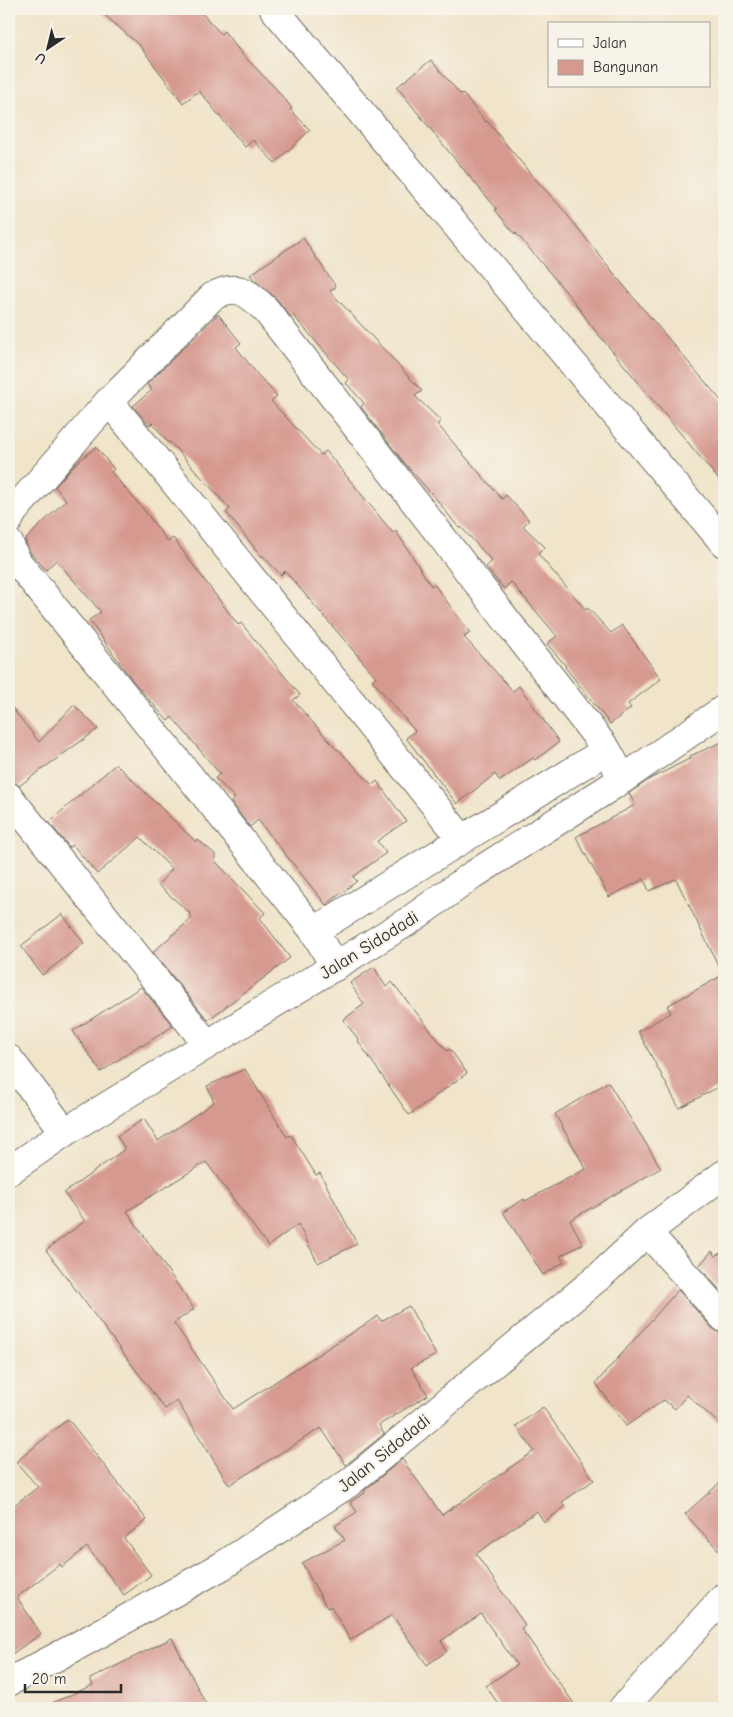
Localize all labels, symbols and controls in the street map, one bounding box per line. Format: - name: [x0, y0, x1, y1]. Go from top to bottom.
- north arrow: [22, 22, 72, 72]
- legend: [548, 22, 710, 88]
- text: Jalan: [593, 34, 627, 52]
- text: U: [32, 49, 50, 68]
- text: Bangunan: [593, 58, 658, 76]
- street label: Jalan Sidodadi: [316, 907, 422, 984]
- street label: Jalan Sidodadi: [334, 1410, 435, 1497]
- scale bar: [25, 1662, 121, 1694]
- text: 20 m: [32, 1670, 66, 1688]

